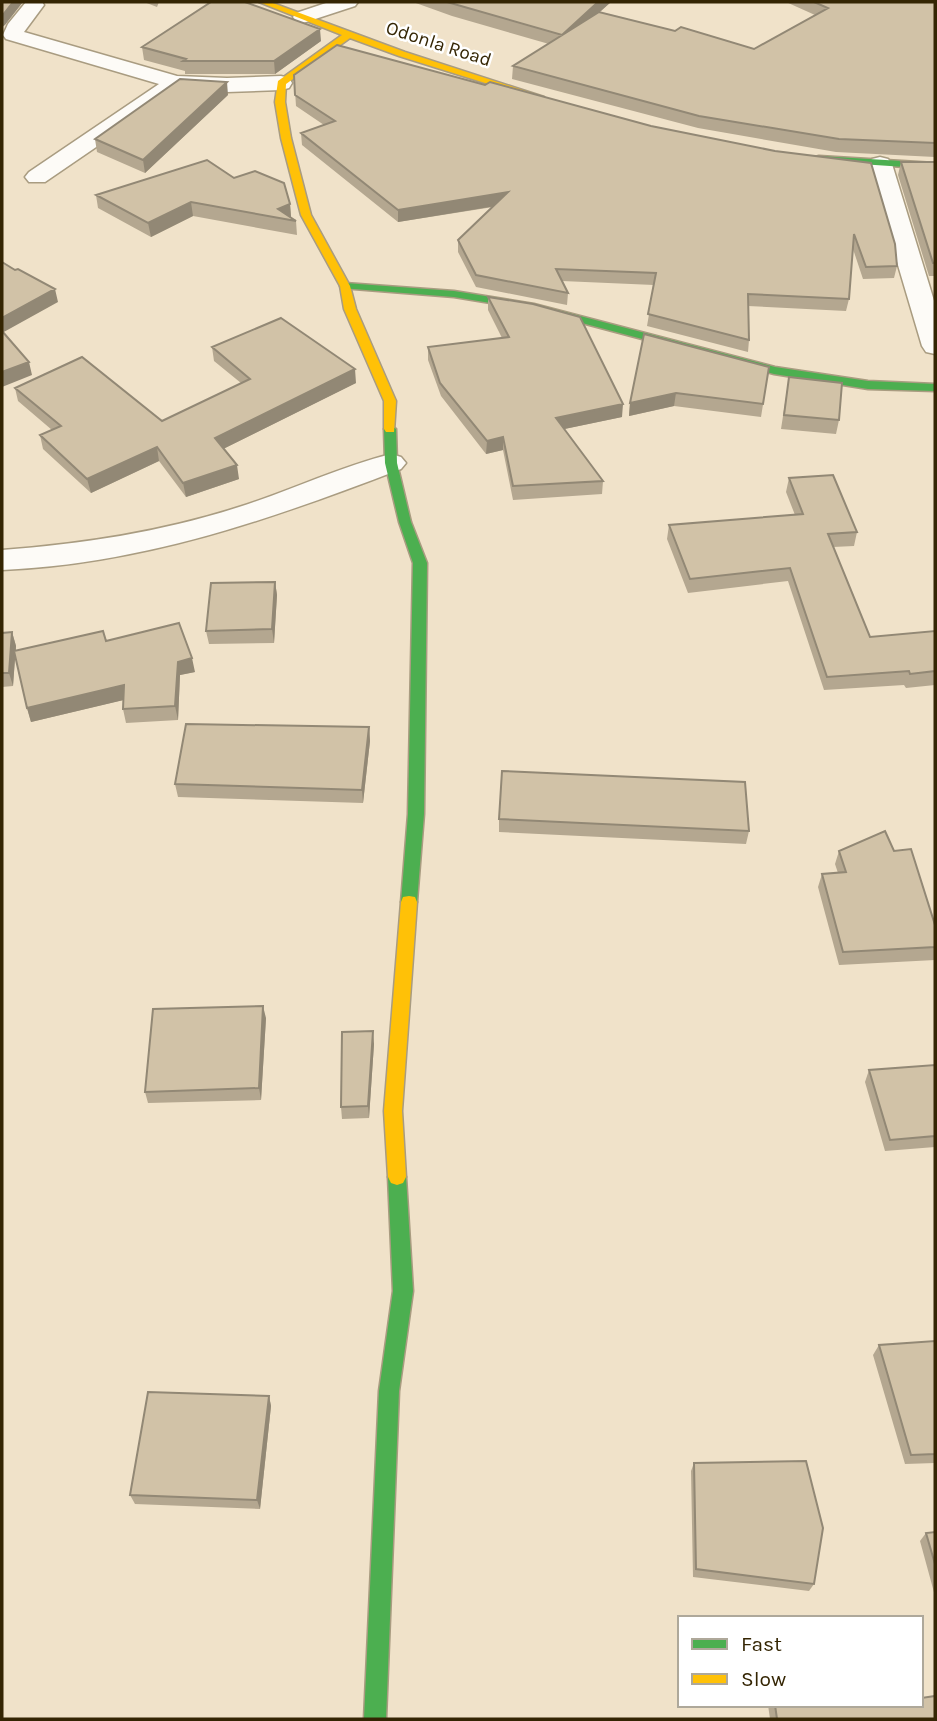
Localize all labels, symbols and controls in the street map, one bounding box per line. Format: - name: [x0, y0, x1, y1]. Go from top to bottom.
- street label: Odonla Road: [383, 17, 494, 71]
- legend: [678, 1616, 923, 1707]
- text: Fast: [741, 1632, 782, 1656]
- text: Slow: [741, 1667, 786, 1691]

